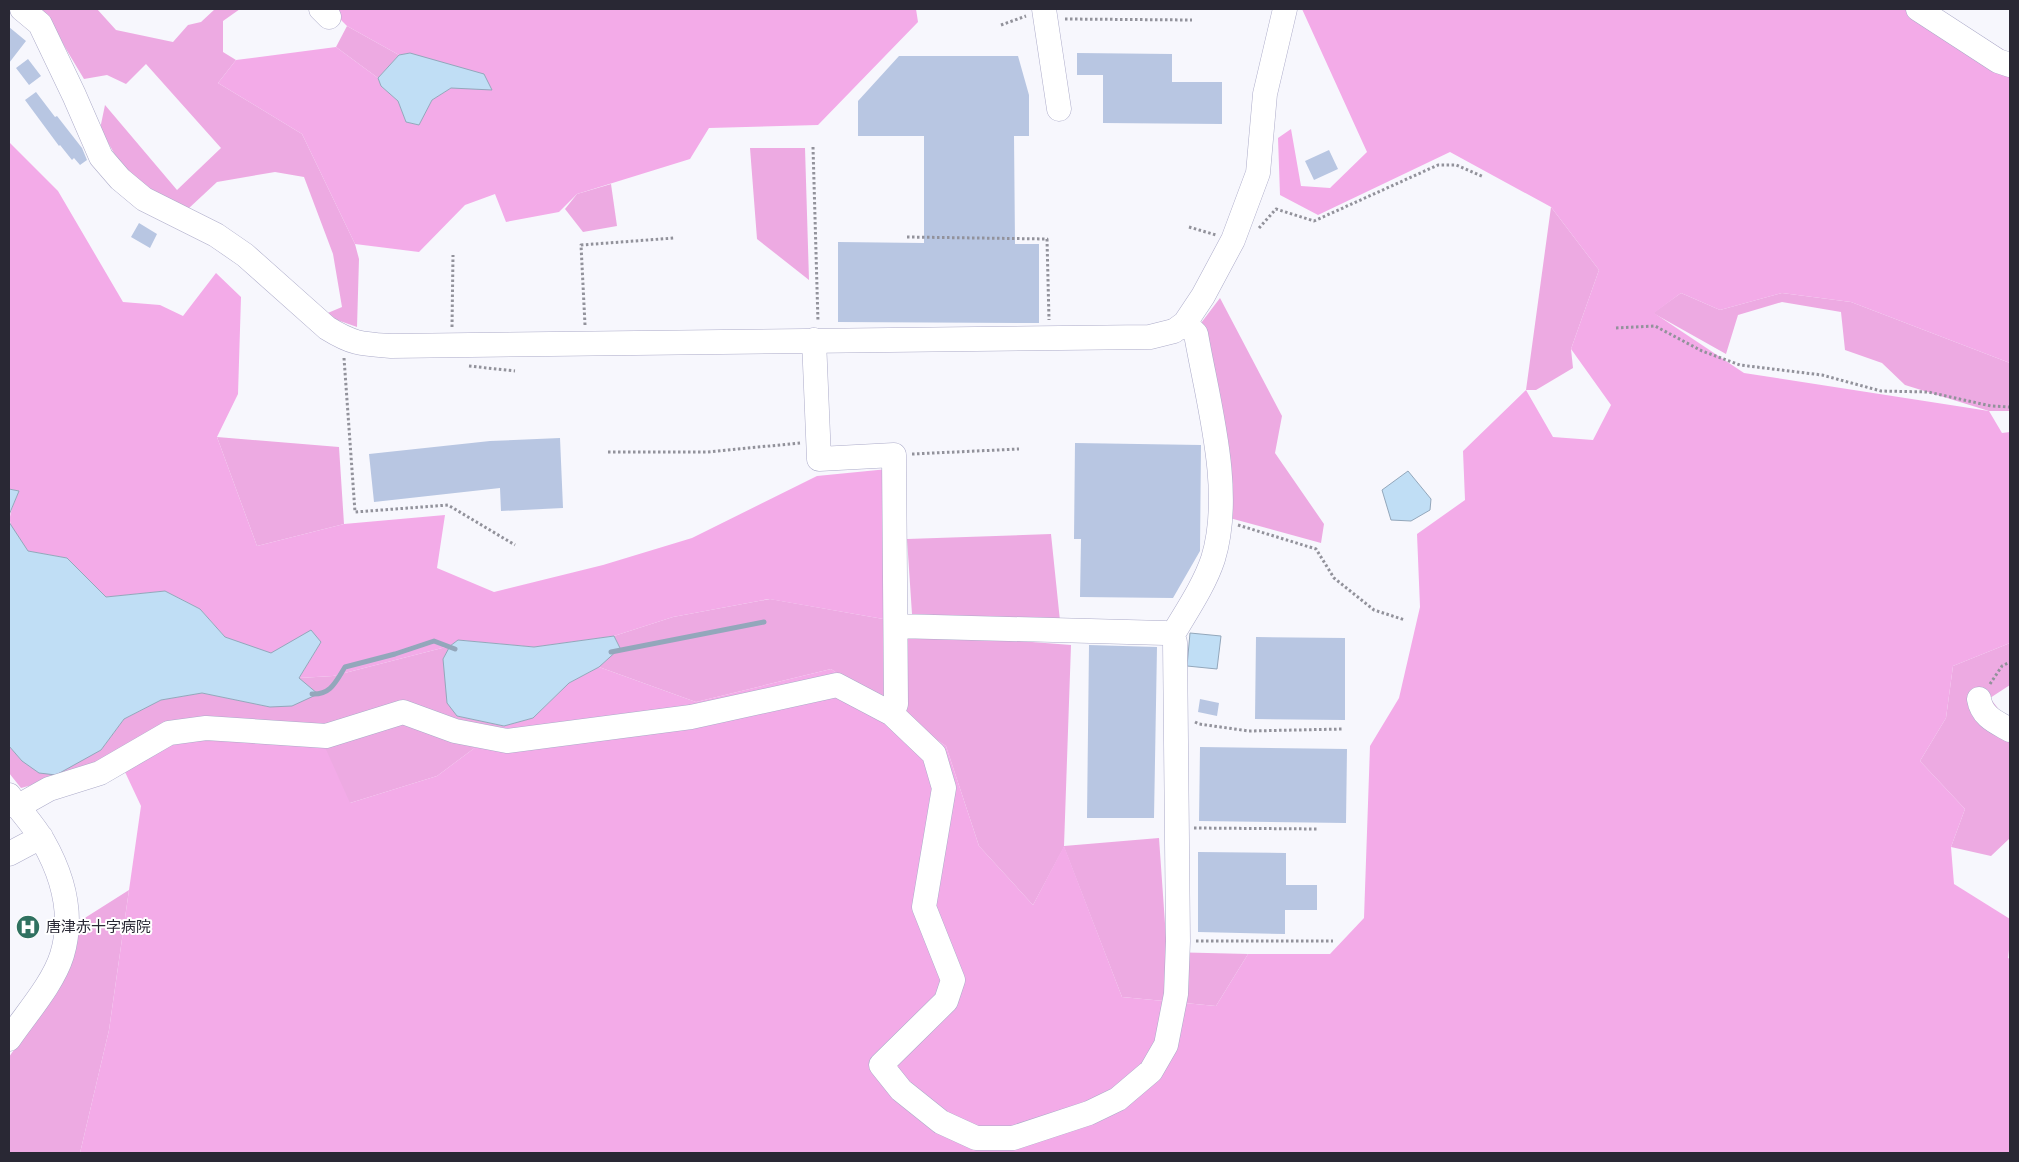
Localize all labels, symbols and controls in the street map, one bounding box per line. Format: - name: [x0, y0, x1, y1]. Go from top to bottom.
- hospital icon: 唐津赤十字病院: [15, 914, 41, 940]
- place label: 唐津赤十字病院: [46, 916, 151, 937]

